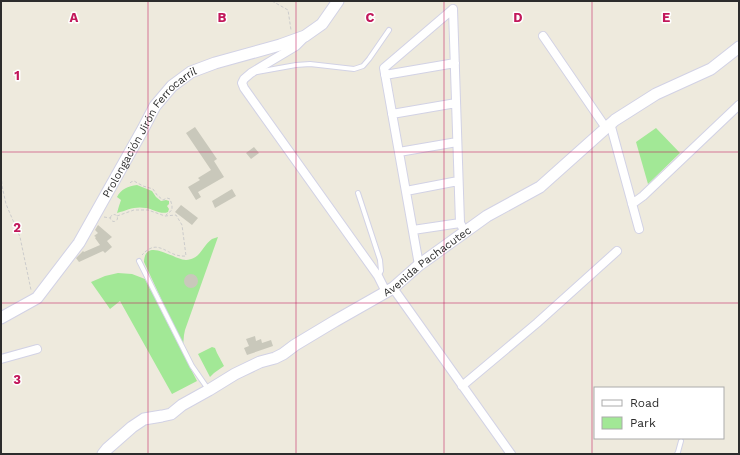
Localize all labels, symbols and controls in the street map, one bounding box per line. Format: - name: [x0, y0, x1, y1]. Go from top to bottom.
- text: A: [70, 10, 79, 25]
- text: B: [218, 10, 227, 25]
- text: C: [366, 10, 375, 25]
- text: D: [513, 10, 523, 25]
- text: E: [662, 10, 670, 25]
- street label: Prolongación Jirón Ferrocarril: [100, 64, 199, 200]
- text: 1: [14, 68, 20, 83]
- text: 2: [13, 220, 21, 235]
- street label: Avenida Pachacutec: [381, 224, 474, 299]
- text: 3: [13, 372, 21, 387]
- legend: [594, 387, 724, 439]
- text: Road: [630, 396, 659, 410]
- text: Park: [630, 416, 656, 430]

